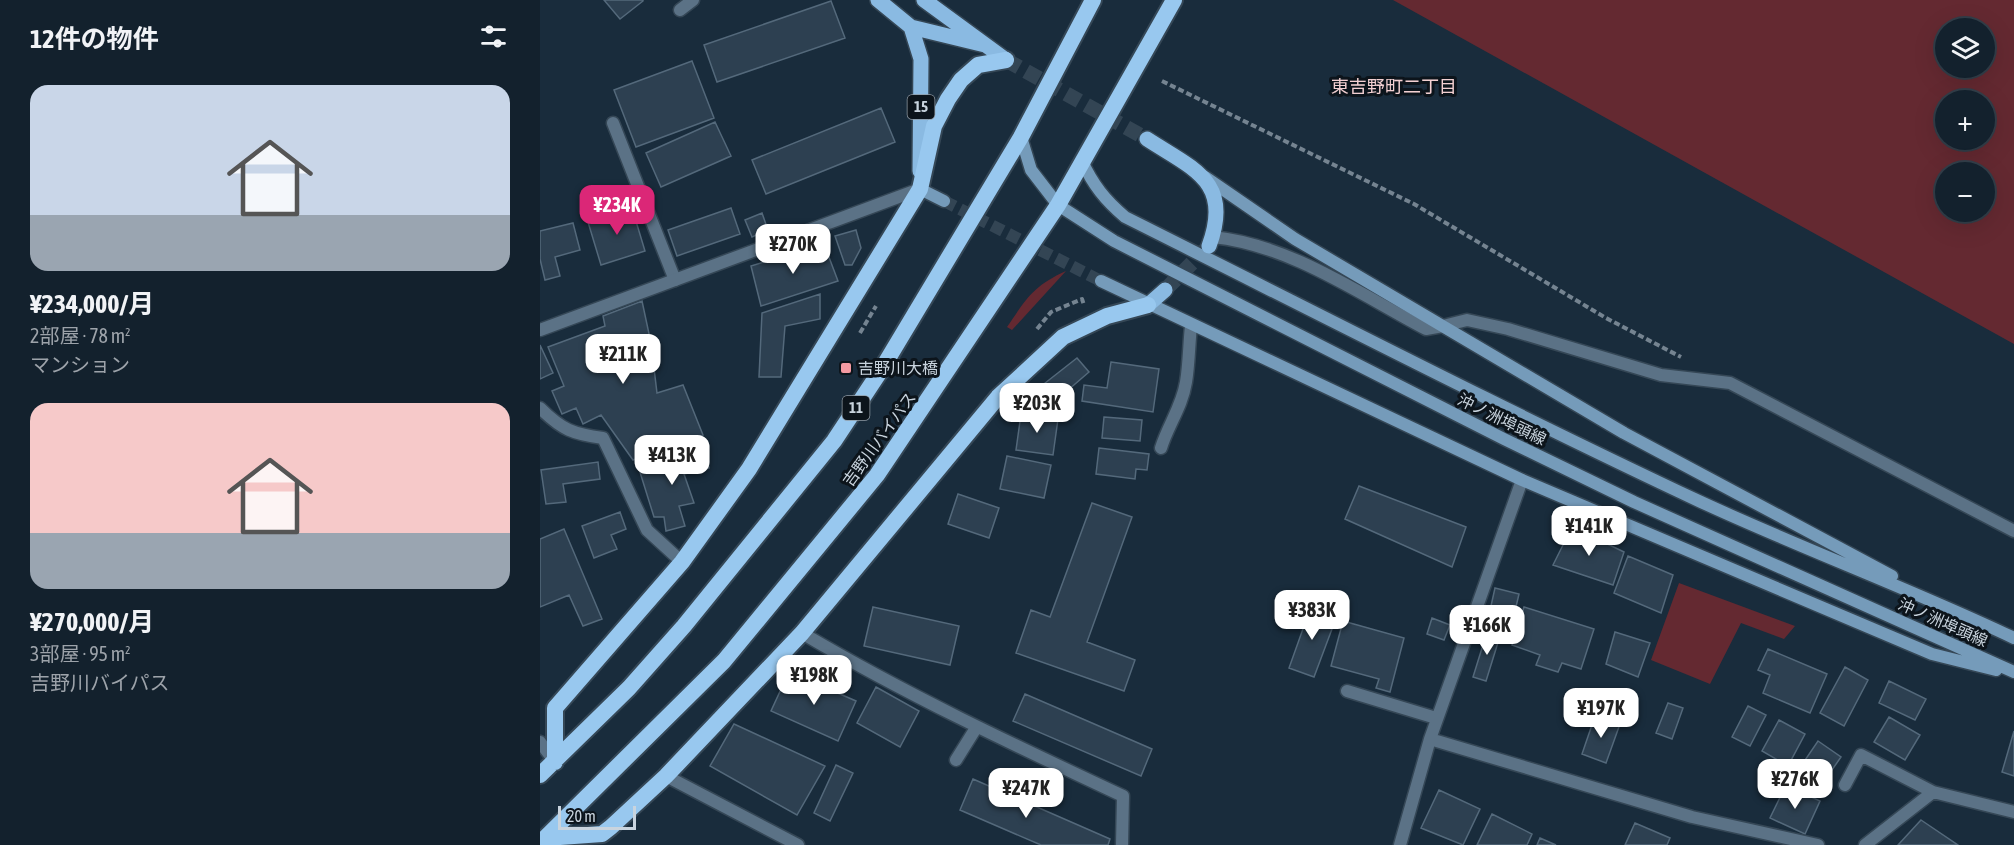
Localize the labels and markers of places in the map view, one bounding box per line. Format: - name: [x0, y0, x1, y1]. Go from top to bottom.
- pin: ¥234K: [575, 185, 659, 236]
- pin: ¥270K: [751, 224, 835, 275]
- pin: ¥211K: [581, 334, 665, 385]
- place label: 吉野川大橋: [858, 359, 938, 377]
- marker: 吉野川大橋: [839, 361, 853, 375]
- pin: ¥203K: [995, 383, 1079, 434]
- pin: ¥413K: [630, 435, 714, 486]
- pin: ¥141K: [1547, 506, 1631, 557]
- pin: ¥383K: [1270, 590, 1354, 641]
- pin: ¥166K: [1445, 605, 1529, 656]
- pin: ¥198K: [772, 655, 856, 706]
- pin: ¥197K: [1559, 688, 1643, 739]
- pin: ¥276K: [1753, 759, 1837, 810]
- pin: ¥247K: [984, 768, 1068, 819]

